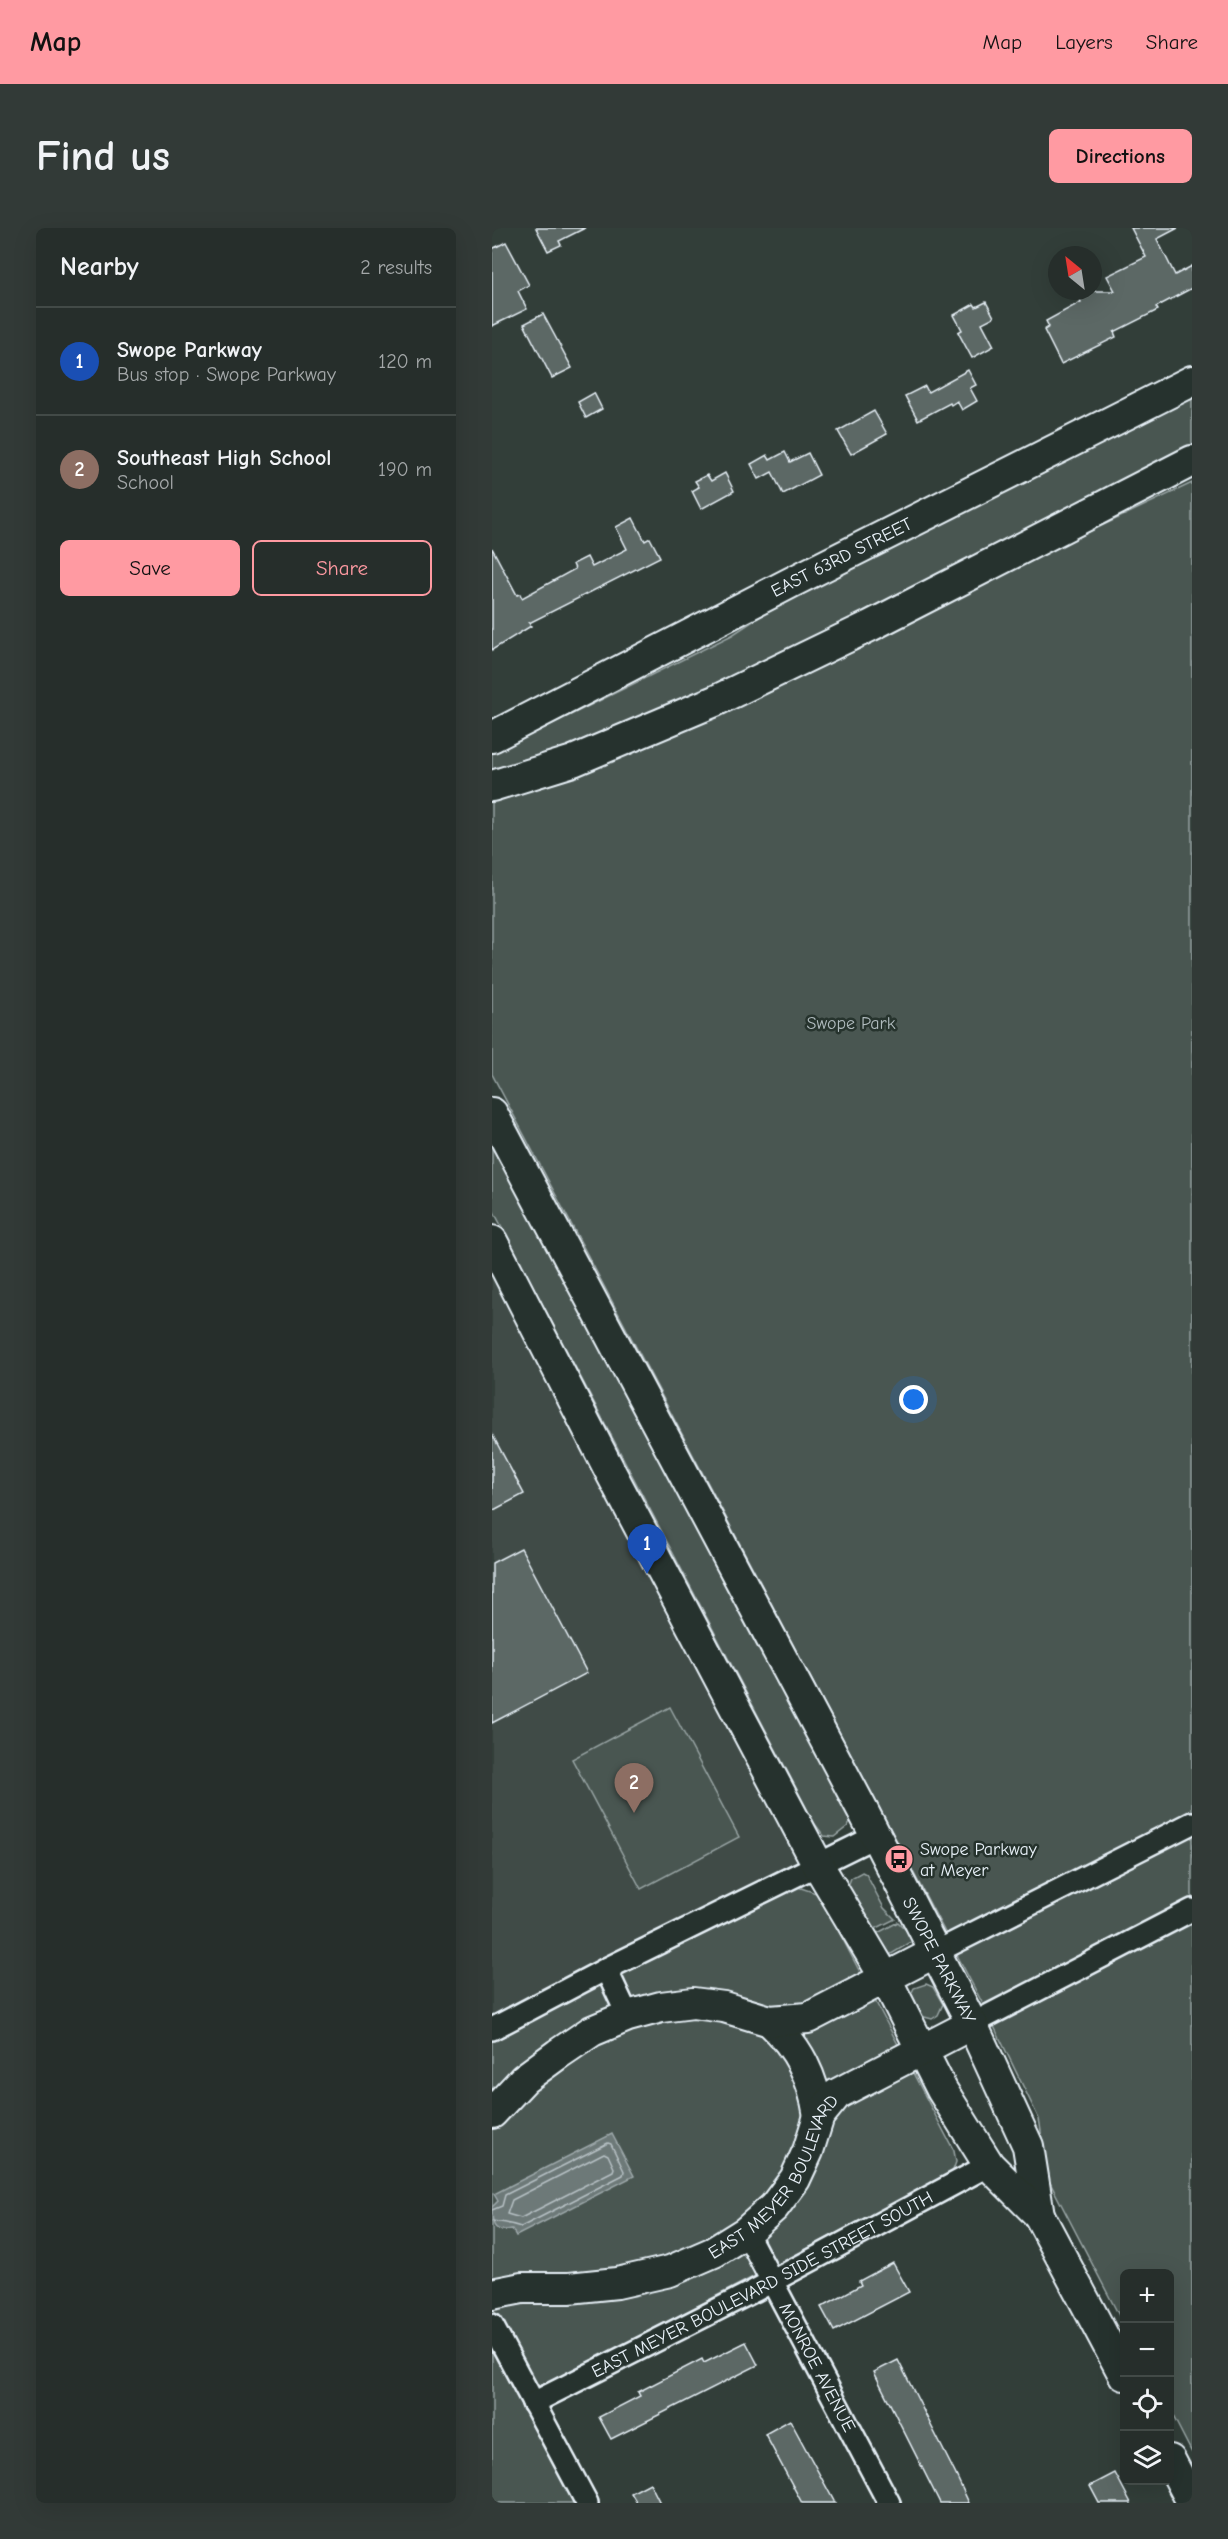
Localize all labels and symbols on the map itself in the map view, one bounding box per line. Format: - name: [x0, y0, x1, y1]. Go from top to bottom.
- north arrow: [1048, 246, 1102, 300]
- street label: EAST 63RD STREET: [768, 513, 916, 601]
- park label: Swope Park: [807, 1013, 896, 1034]
- your location: [899, 1385, 928, 1414]
- pin: 1: [628, 1524, 666, 1574]
- pin: 2: [614, 1764, 654, 1813]
- place label: Swope Parkway at Meyer: [920, 1839, 1038, 1881]
- bus stop icon: Swope Parkway at Meyer: [883, 1843, 915, 1875]
- street label: SWOPE PARKWAY: [898, 1894, 980, 2027]
- street label: EAST MEYER BOULEVARD: [704, 2090, 843, 2263]
- street label: EAST MEYER BOULEVARD SIDE STREET SOUTH: [588, 2187, 936, 2382]
- street label: MONROE AVENUE: [775, 2299, 860, 2436]

